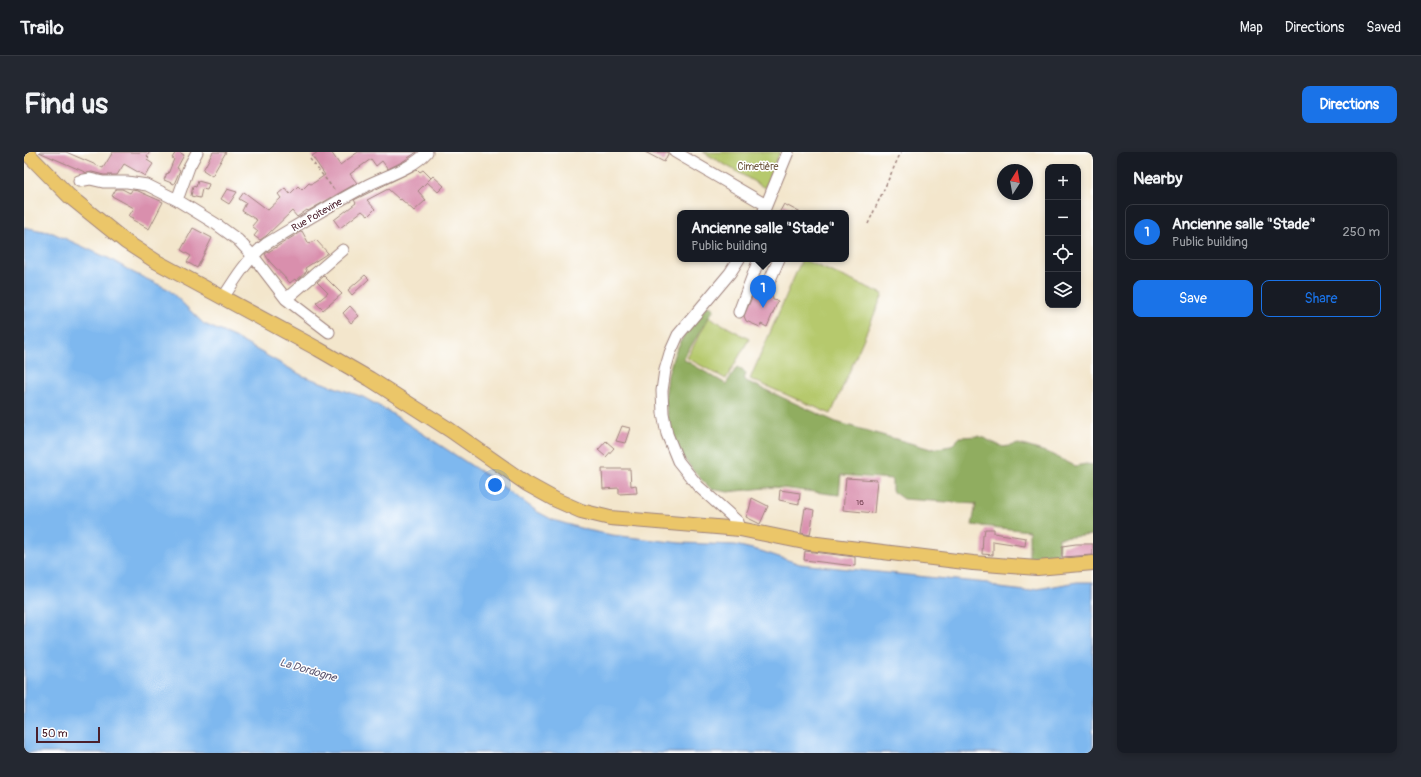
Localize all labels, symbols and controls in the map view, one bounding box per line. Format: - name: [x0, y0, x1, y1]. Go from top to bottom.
- text: Trailo: [20, 16, 64, 40]
- text: Map: [1240, 19, 1263, 36]
- text: Directions: [1285, 19, 1344, 36]
- text: Saved: [1366, 19, 1401, 36]
- button: Directions: [1302, 86, 1397, 123]
- text: Find us: [24, 87, 108, 122]
- park label: Cimetière: [738, 161, 779, 173]
- north arrow: [997, 164, 1033, 200]
- map controls: [1045, 164, 1081, 308]
- button: +: [1045, 164, 1081, 200]
- text: Nearby: [1133, 168, 1182, 189]
- street label: Rue Poitevine: [290, 196, 344, 234]
- button: −: [1045, 200, 1081, 236]
- popup: [677, 210, 849, 262]
- text: Ancienne salle "Stade": [1172, 215, 1316, 234]
- text: Ancienne salle "Stade": [691, 219, 835, 238]
- text: 1: [1144, 224, 1150, 240]
- text: 250 m: [1342, 224, 1380, 240]
- text: Public building: [1172, 234, 1248, 250]
- button: locate: [1045, 236, 1081, 272]
- text: Public building: [691, 238, 767, 254]
- button: layers: [1045, 272, 1081, 308]
- pin: 1: [750, 275, 776, 308]
- button: Save: [1133, 280, 1253, 317]
- button: Share: [1261, 280, 1381, 317]
- your location: [485, 475, 505, 495]
- house number: 16: [856, 498, 864, 507]
- water label: La Dordogne: [278, 656, 339, 685]
- scale bar: [36, 725, 100, 744]
- text: 50 m: [42, 727, 68, 740]

